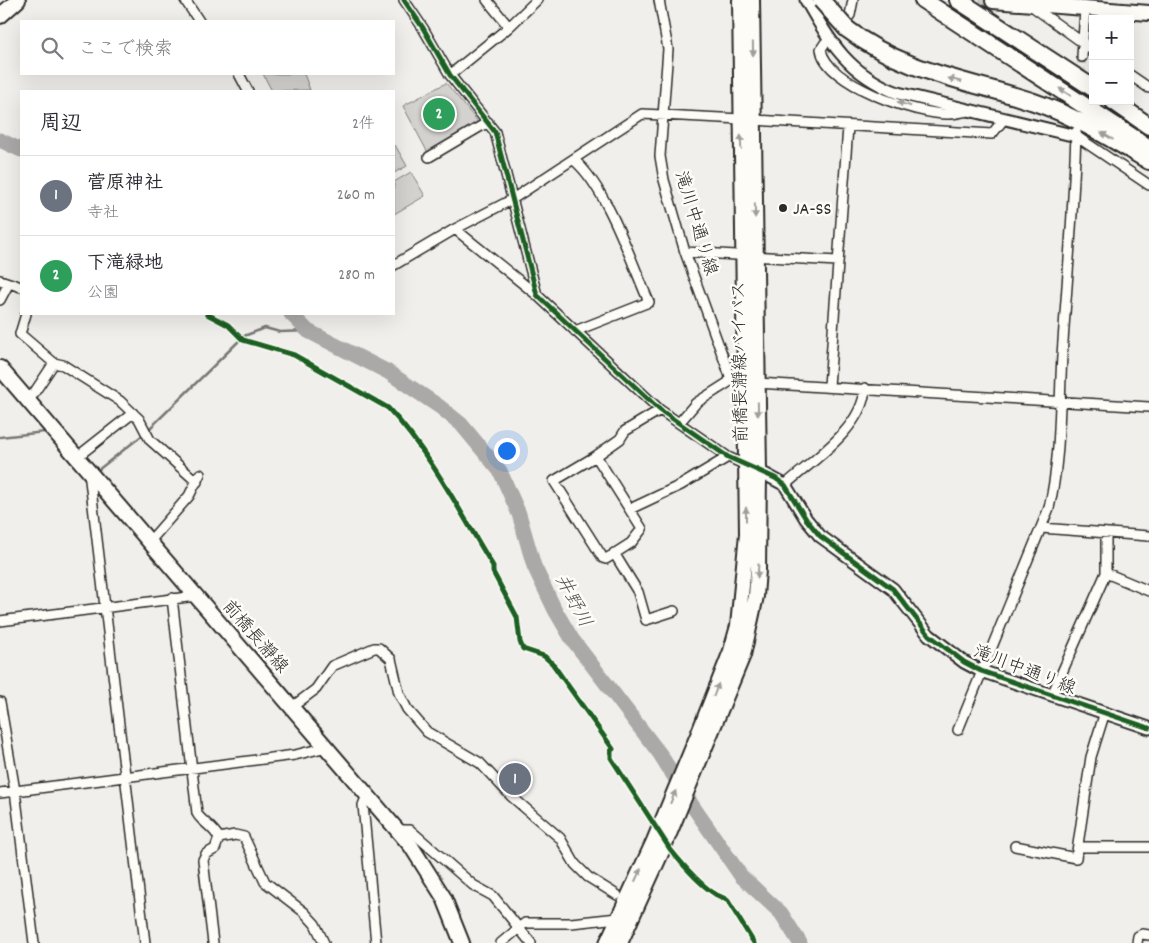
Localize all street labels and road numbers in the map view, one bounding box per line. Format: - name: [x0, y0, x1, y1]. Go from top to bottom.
- street label: 滝川中通り線: [667, 168, 722, 279]
- street label: 前橋長瀞線バイパス: [728, 281, 755, 443]
- street label: 前橋長瀞線: [215, 595, 293, 680]
- street label: 滝川中通り線: [969, 640, 1079, 702]

